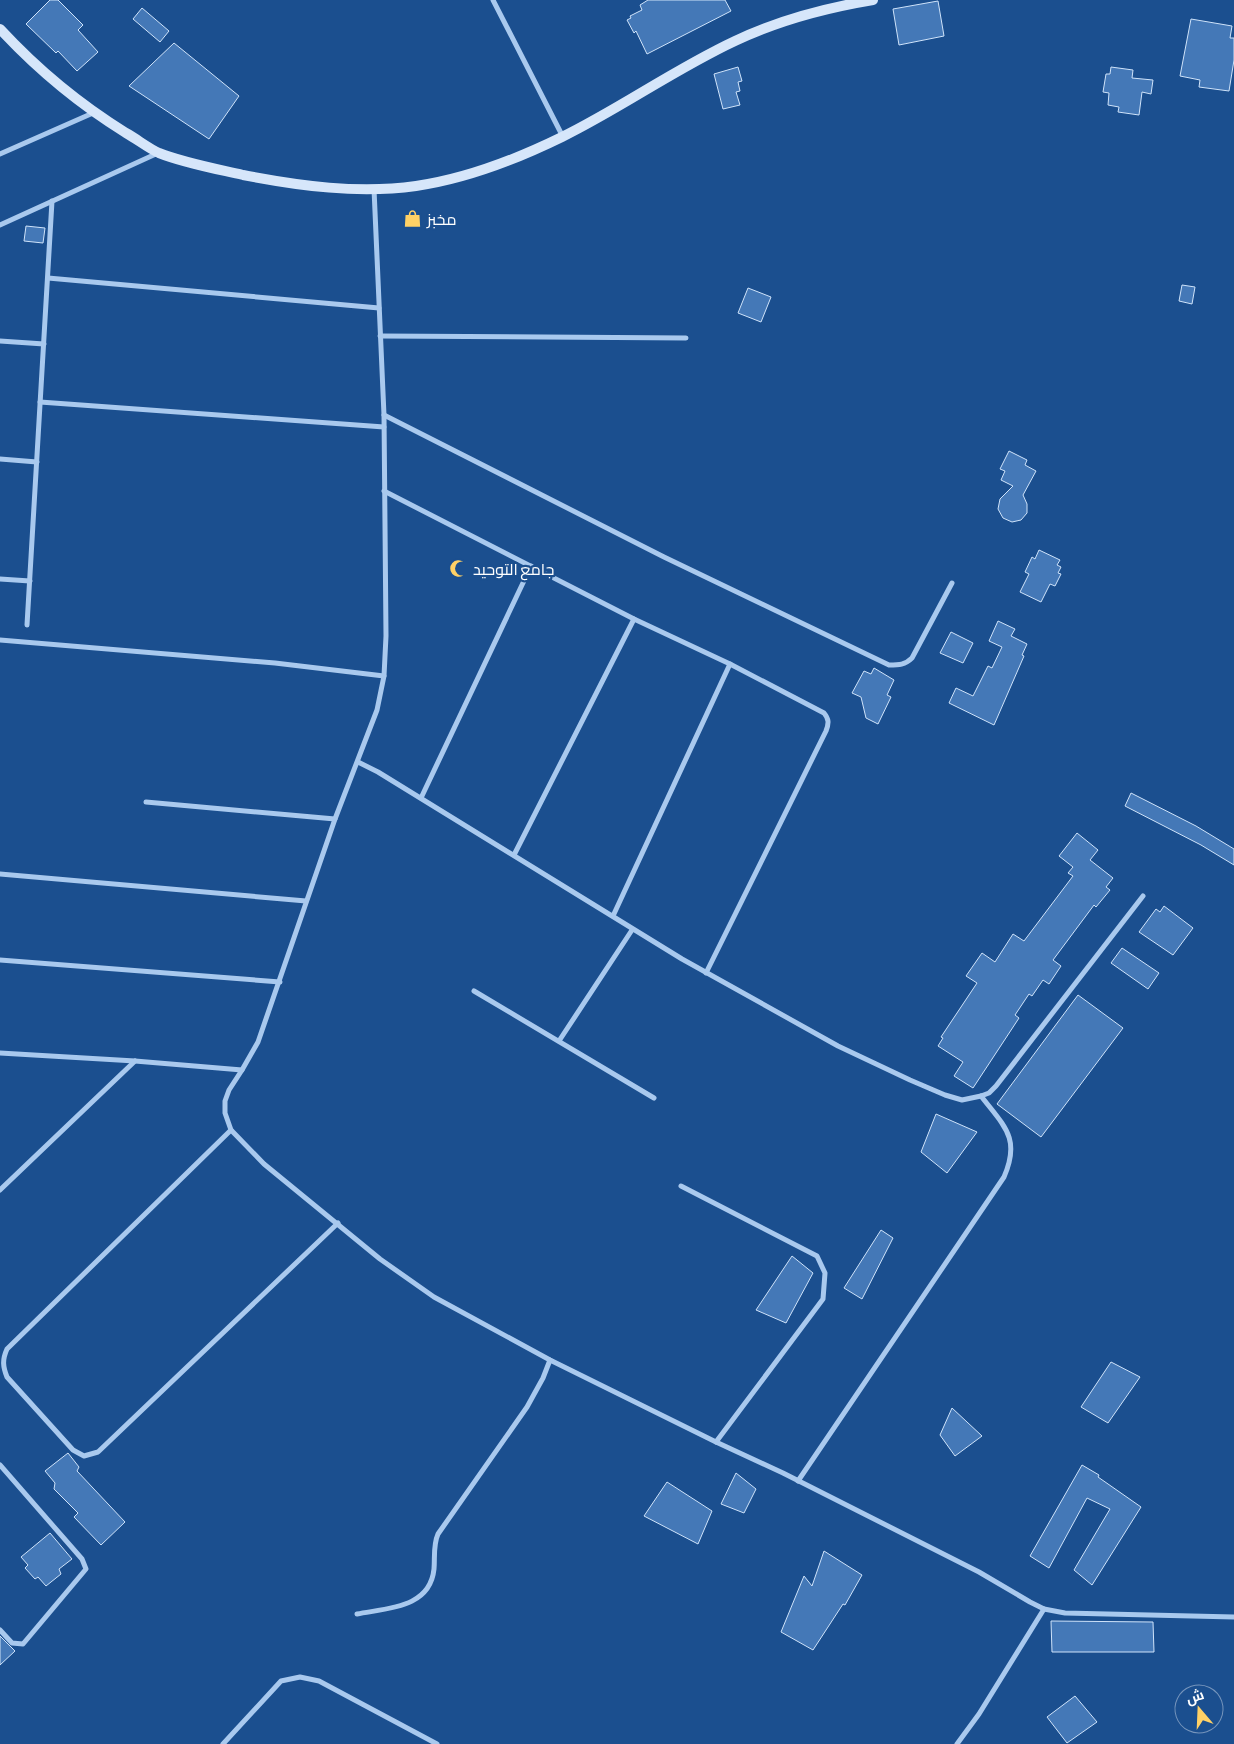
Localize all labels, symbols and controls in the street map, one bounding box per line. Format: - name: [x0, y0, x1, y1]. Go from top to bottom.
- shop icon: مخبز: [403, 209, 423, 229]
- place label: مخبز: [426, 211, 456, 230]
- mosque icon: جامع التوحيد: [449, 559, 469, 579]
- place label: جامع التوحيد: [473, 561, 554, 581]
- north arrow: [1174, 1684, 1224, 1734]
- text: ش: [1184, 1686, 1206, 1708]

